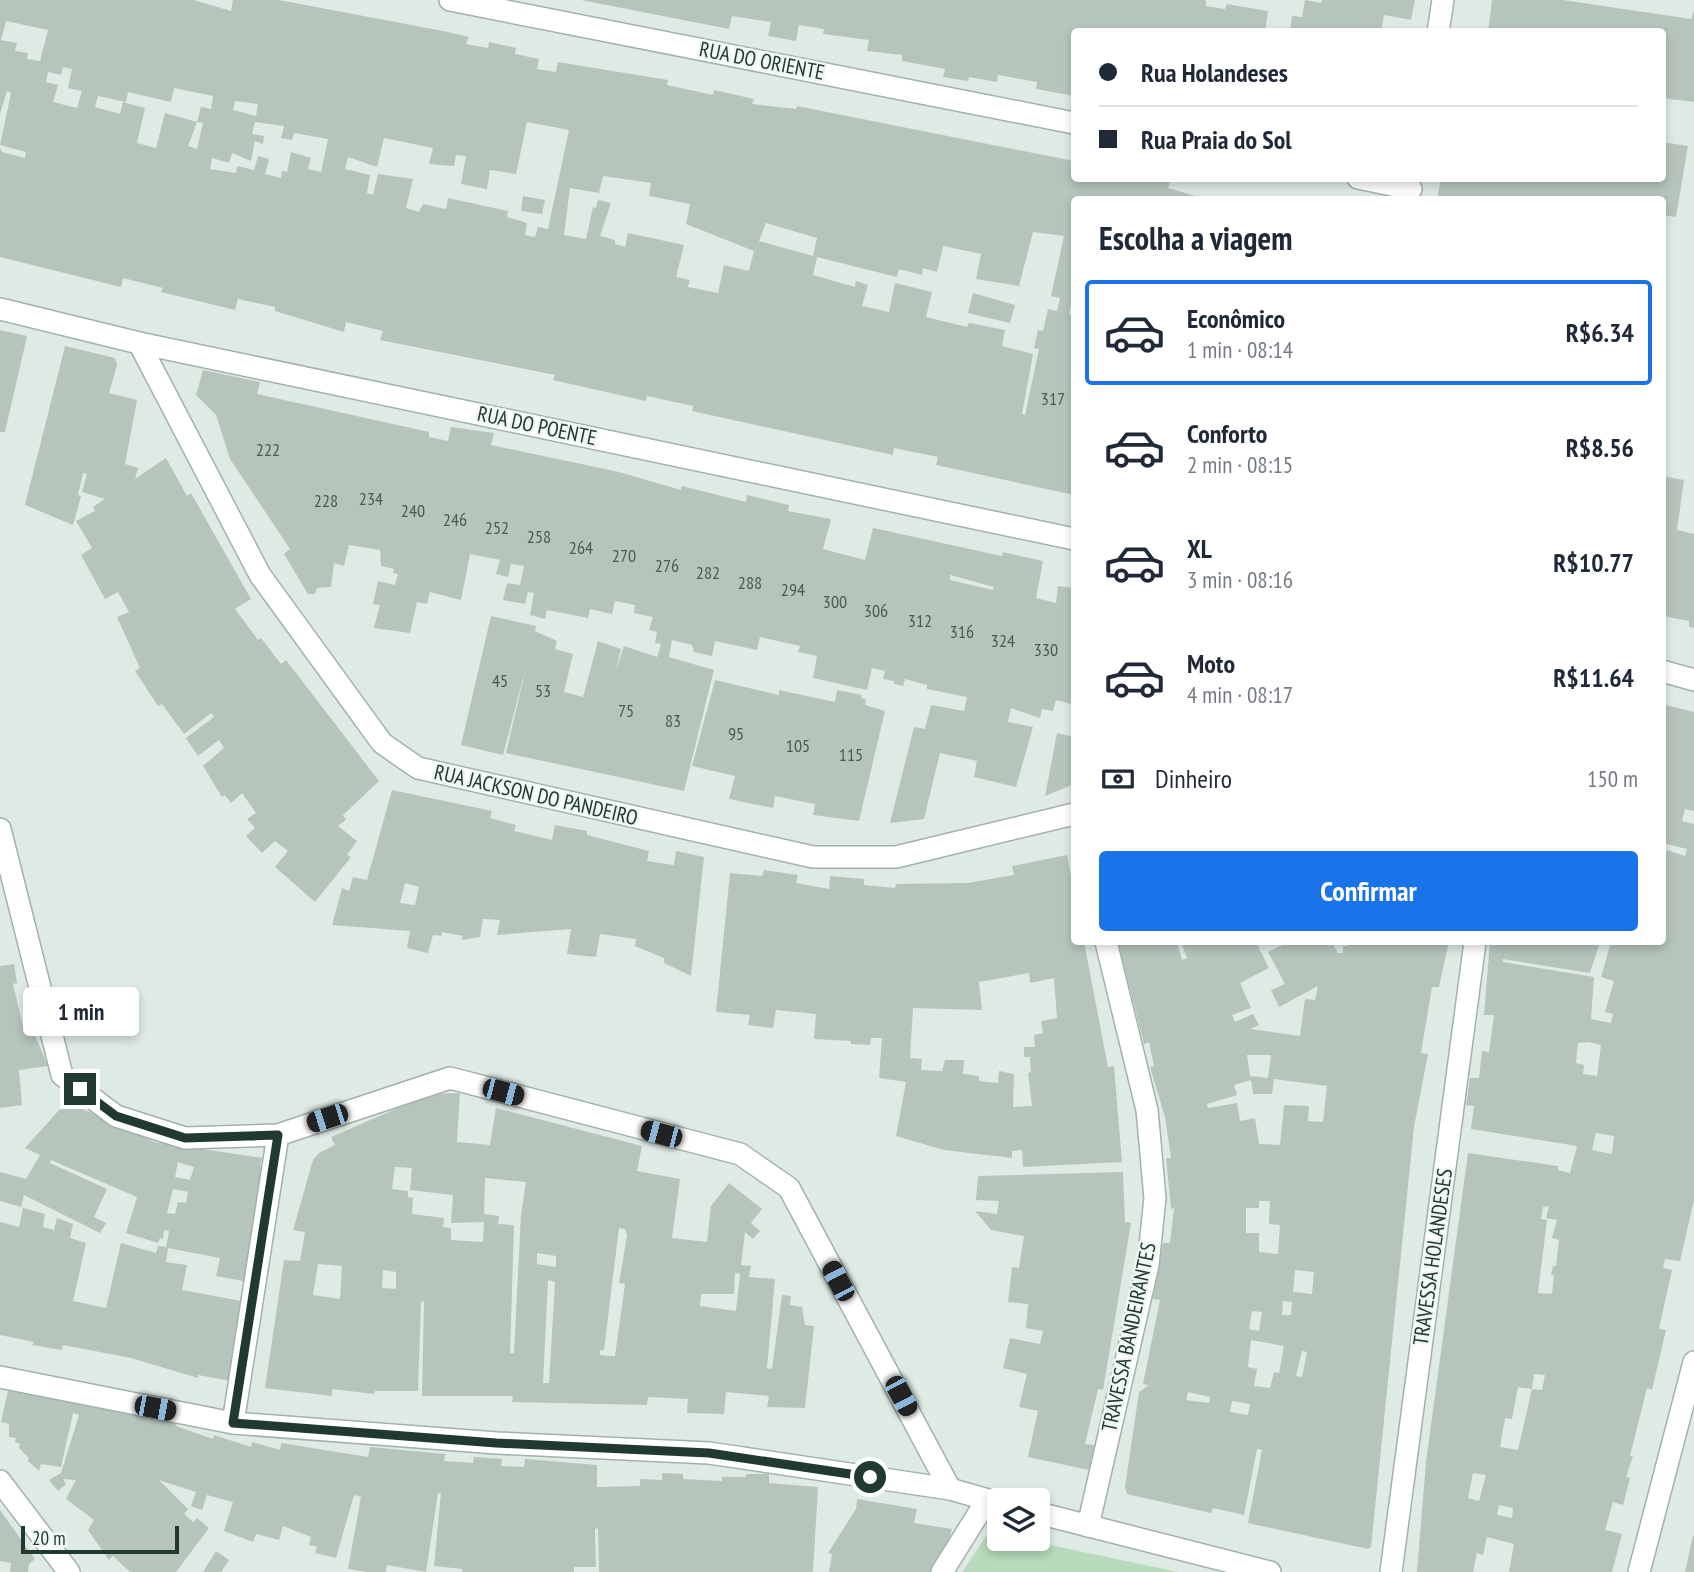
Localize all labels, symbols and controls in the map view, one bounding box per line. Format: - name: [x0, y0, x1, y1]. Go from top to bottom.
- street label: RUA DO ORIENTE: [697, 35, 827, 86]
- text: Rua Holandeses: [1141, 56, 1288, 89]
- text: Rua Praia do Sol: [1141, 123, 1292, 156]
- text: Escolha a viagem: [1099, 217, 1292, 259]
- icon: car: [1103, 301, 1166, 364]
- text: Econômico: [1187, 302, 1285, 335]
- text: R$6.34: [1566, 316, 1634, 349]
- text: 1 min · 08:14: [1187, 335, 1293, 364]
- house number: 317: [1041, 387, 1065, 410]
- street label: RUA DO POENTE: [475, 400, 599, 451]
- icon: car: [1103, 416, 1166, 479]
- text: Conforto: [1187, 417, 1267, 450]
- text: R$8.56: [1566, 431, 1634, 464]
- house number: 222: [256, 438, 280, 461]
- text: 2 min · 08:15: [1187, 450, 1293, 479]
- house number: 234: [359, 487, 383, 510]
- house number: 228: [314, 489, 338, 512]
- house number: 240: [401, 499, 425, 522]
- house number: 246: [443, 508, 467, 531]
- house number: 252: [485, 516, 509, 539]
- house number: 258: [527, 525, 551, 548]
- icon: car: [1103, 531, 1166, 594]
- text: XL: [1187, 532, 1212, 565]
- house number: 264: [569, 536, 593, 559]
- house number: 270: [612, 544, 636, 567]
- text: R$10.77: [1553, 546, 1634, 579]
- house number: 276: [655, 554, 679, 577]
- house number: 282: [696, 561, 720, 584]
- text: 3 min · 08:16: [1187, 565, 1293, 594]
- house number: 288: [738, 571, 762, 594]
- house number: 294: [781, 578, 805, 601]
- house number: 300: [823, 590, 847, 613]
- house number: 306: [864, 599, 888, 622]
- house number: 312: [908, 609, 932, 632]
- house number: 316: [950, 620, 974, 643]
- house number: 324: [991, 629, 1015, 652]
- house number: 330: [1034, 638, 1058, 661]
- icon: car: [1103, 646, 1166, 709]
- text: Moto: [1187, 647, 1235, 680]
- text: R$11.64: [1553, 661, 1634, 694]
- house number: 45: [492, 669, 508, 692]
- house number: 53: [535, 679, 551, 702]
- text: 4 min · 08:17: [1187, 680, 1293, 709]
- house number: 75: [618, 699, 634, 722]
- house number: 83: [665, 709, 681, 732]
- house number: 95: [728, 722, 744, 745]
- house number: 105: [786, 734, 810, 757]
- house number: 115: [839, 743, 863, 766]
- street label: RUA JACKSON DO PANDEIRO: [432, 758, 641, 831]
- icon: cash: [1099, 760, 1137, 798]
- text: Dinheiro: [1155, 762, 1232, 795]
- text: 150 m: [1587, 764, 1638, 793]
- button: Confirmar: [1099, 851, 1638, 931]
- callout: 1 min: [22, 988, 138, 1036]
- text: 1 min: [58, 997, 104, 1026]
- route end: [64, 1073, 96, 1105]
- car: [480, 1076, 527, 1108]
- car: [304, 1102, 351, 1134]
- car: [638, 1118, 685, 1150]
- street label: TRAVESSA HOLANDESES: [1407, 1167, 1458, 1347]
- street label: TRAVESSA BANDEIRANTES: [1095, 1240, 1162, 1434]
- car: [819, 1258, 858, 1304]
- car: [882, 1373, 921, 1419]
- car: [133, 1394, 178, 1422]
- route start: [854, 1461, 886, 1493]
- map controls: [987, 1488, 1050, 1551]
- button: layers: [987, 1488, 1050, 1551]
- scale bar: [21, 1523, 178, 1555]
- text: 20 m: [32, 1526, 66, 1550]

